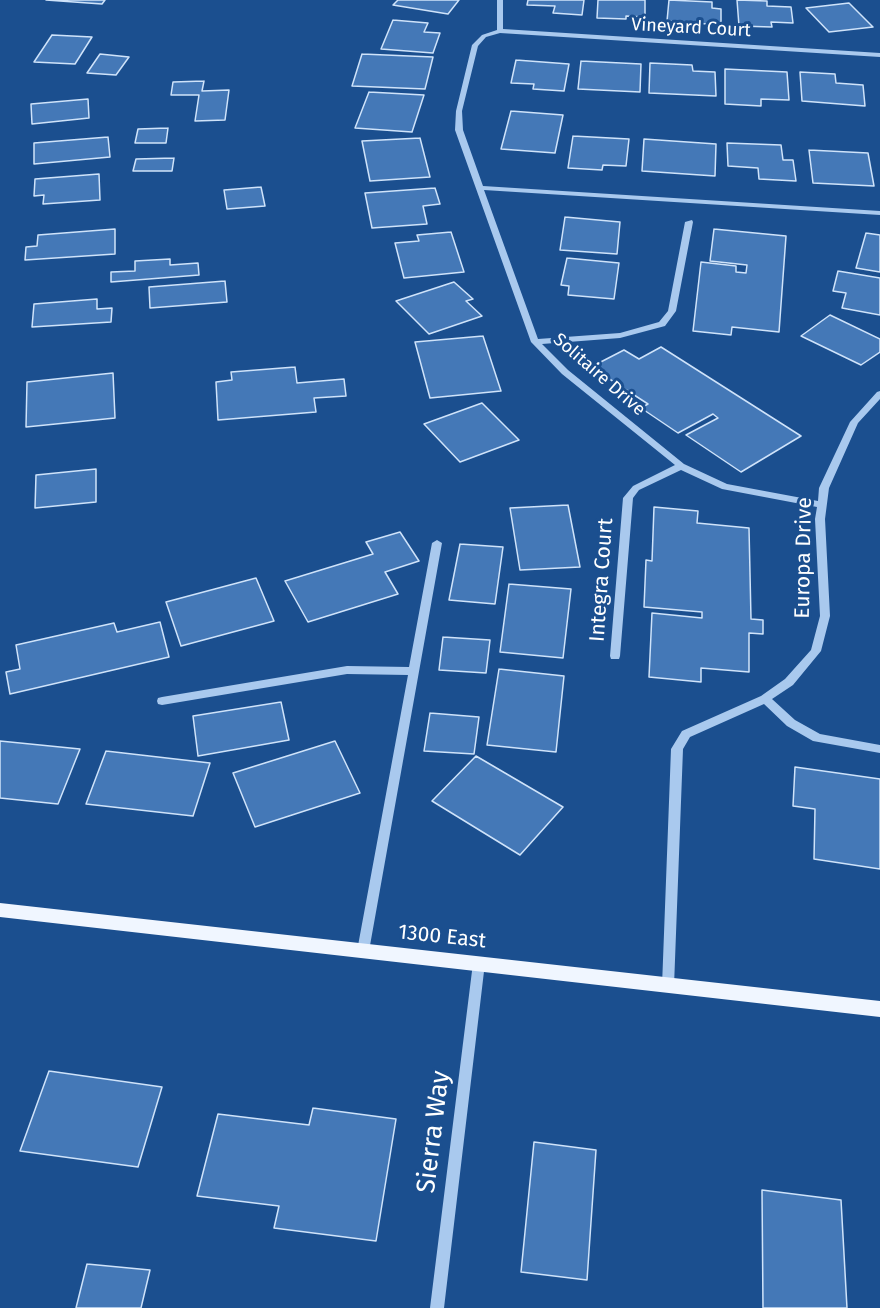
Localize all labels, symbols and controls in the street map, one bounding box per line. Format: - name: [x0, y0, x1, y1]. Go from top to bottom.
- street label: Vineyard Court: [631, 14, 751, 42]
- street label: Solitaire Drive: [548, 329, 650, 421]
- street label: Europa Drive: [790, 497, 818, 619]
- street label: Integra Court: [585, 517, 619, 643]
- street label: 1300 East: [397, 920, 487, 954]
- street label: Sierra Way: [411, 1069, 457, 1195]

